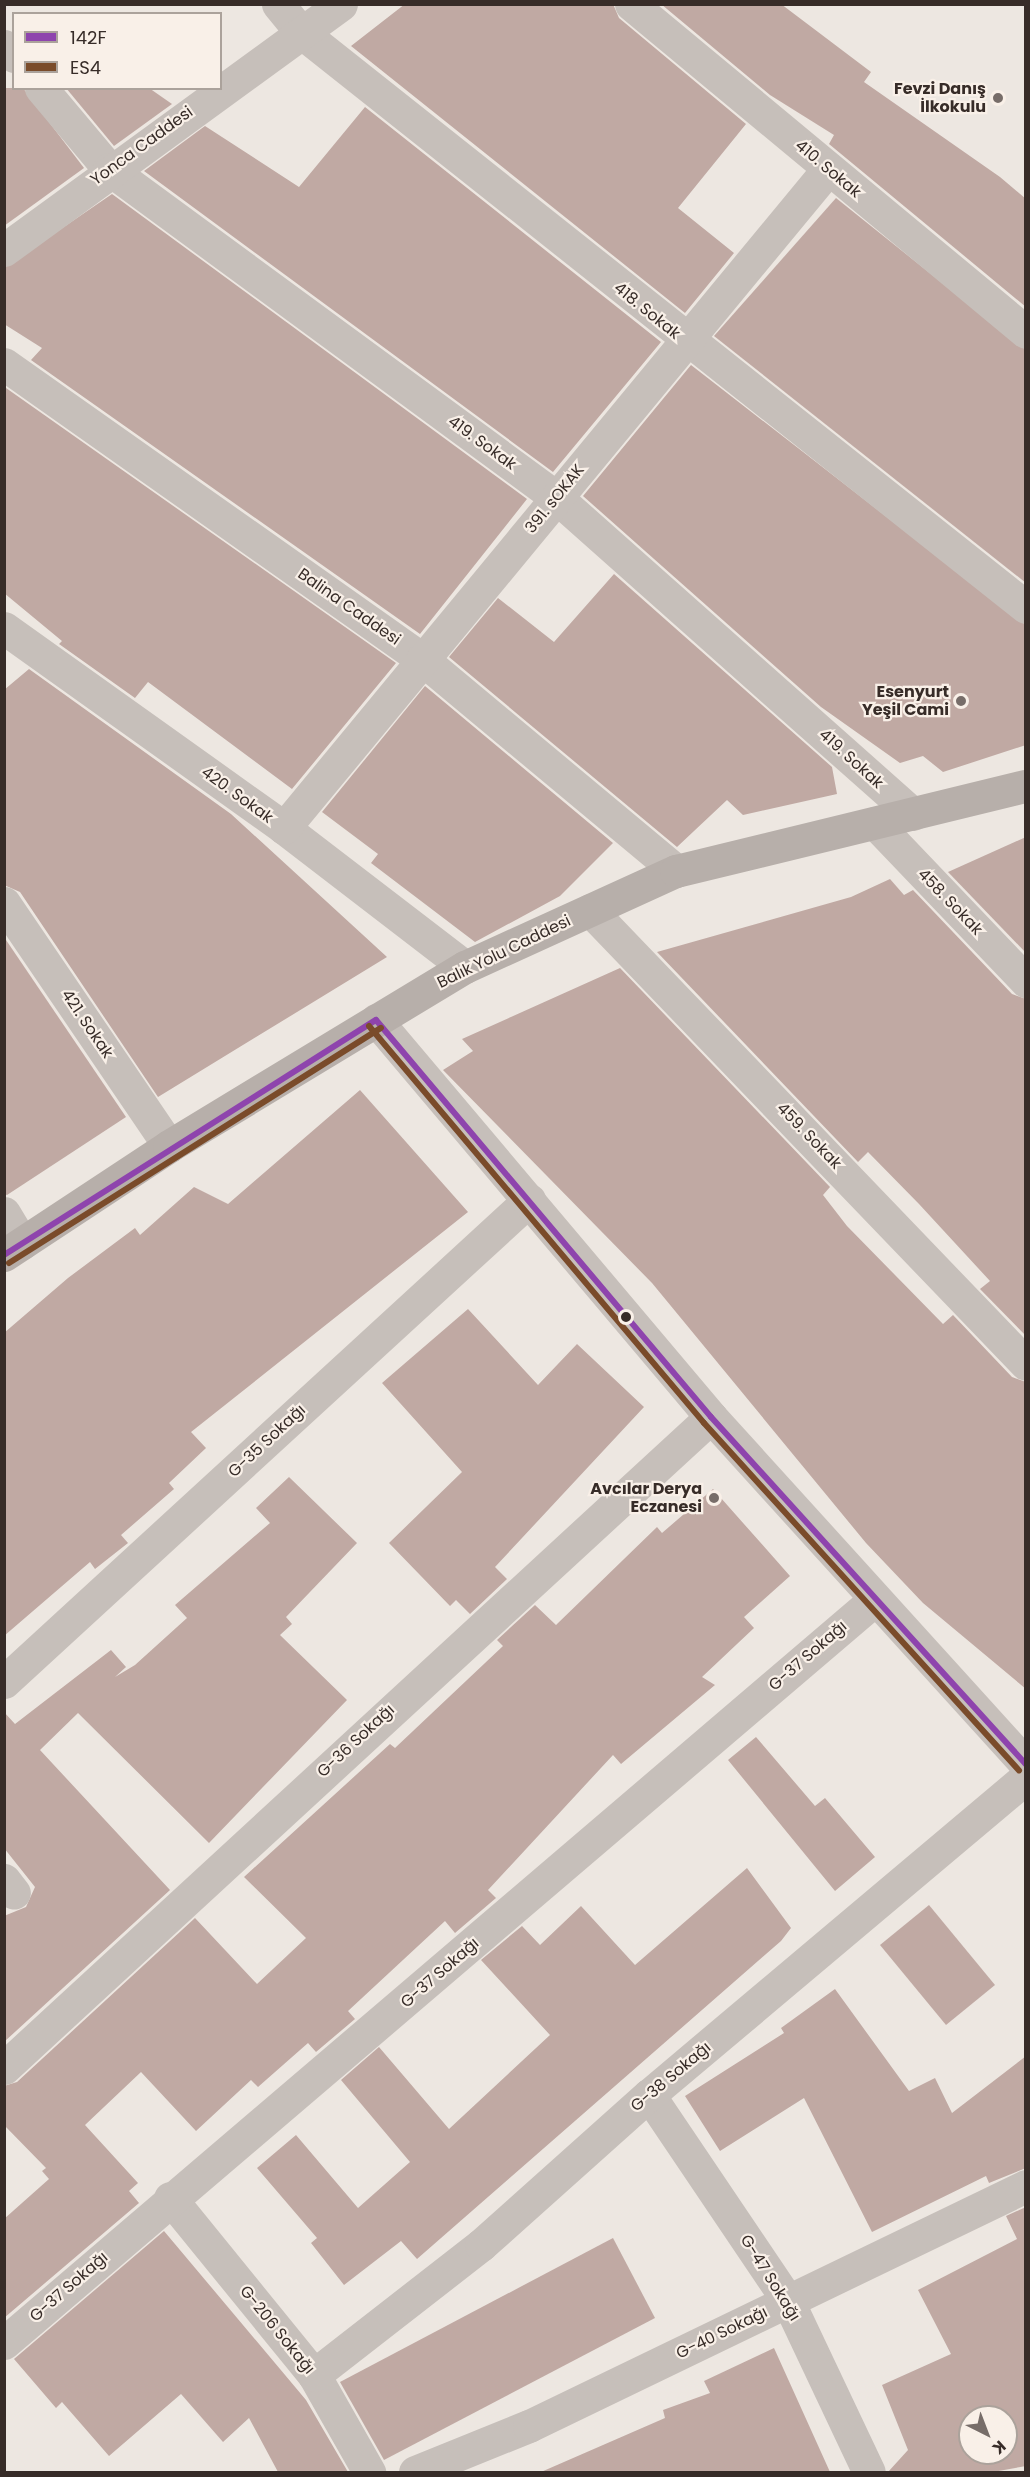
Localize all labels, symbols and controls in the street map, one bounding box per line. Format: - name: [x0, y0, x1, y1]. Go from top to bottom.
- legend: [12, 12, 222, 90]
- text: 142F: [70, 25, 107, 50]
- text: ES4: [70, 55, 101, 80]
- place label: Fevzi Danış İlkokulu: [894, 79, 986, 117]
- marker: Fevzi Danış İlkokulu: [991, 91, 1005, 105]
- street label: Yonca Caddesi: [87, 102, 197, 190]
- street label: 410. Sokak: [791, 136, 865, 202]
- street label: 418. Sokak: [610, 278, 684, 344]
- street label: 419. Sokak: [444, 412, 520, 474]
- street label: 391. sOKAK: [521, 461, 589, 537]
- street label: Balina Caddesi: [294, 564, 404, 650]
- place label: Esenyurt Yeşil Cami: [862, 682, 949, 720]
- marker: Esenyurt Yeşil Cami: [954, 694, 968, 708]
- street label: 419. Sokak: [815, 725, 887, 793]
- street label: 420. Sokak: [197, 763, 277, 827]
- street label: 458. Sokak: [914, 865, 986, 939]
- street label: Balık Yolu Caddesi: [434, 911, 574, 993]
- street label: 421. Sokak: [57, 986, 117, 1062]
- street label: 459. Sokak: [773, 1099, 845, 1173]
- unlabelled marker: [620, 1311, 632, 1323]
- street label: G-35 Sokağı: [224, 1400, 310, 1482]
- place label: Avcılar Derya Eczanesi: [590, 1479, 702, 1517]
- marker: Avcılar Derya Eczanesi: [707, 1491, 721, 1505]
- street label: G-37 Sokağı: [765, 1617, 851, 1695]
- street label: G-36 Sokağı: [313, 1700, 399, 1782]
- street label: G-37 Sokağı: [397, 1934, 483, 2012]
- street label: G-38 Sokağı: [627, 2038, 715, 2116]
- street label: G-47 Sokağı: [736, 2231, 804, 2325]
- street label: G-37 Sokağı: [26, 2248, 112, 2326]
- street label: G-206 Sokağı: [235, 2282, 319, 2378]
- street label: G-40 Sokağı: [673, 2303, 771, 2363]
- north arrow: [958, 2405, 1018, 2465]
- text: K: [987, 2435, 1011, 2460]

